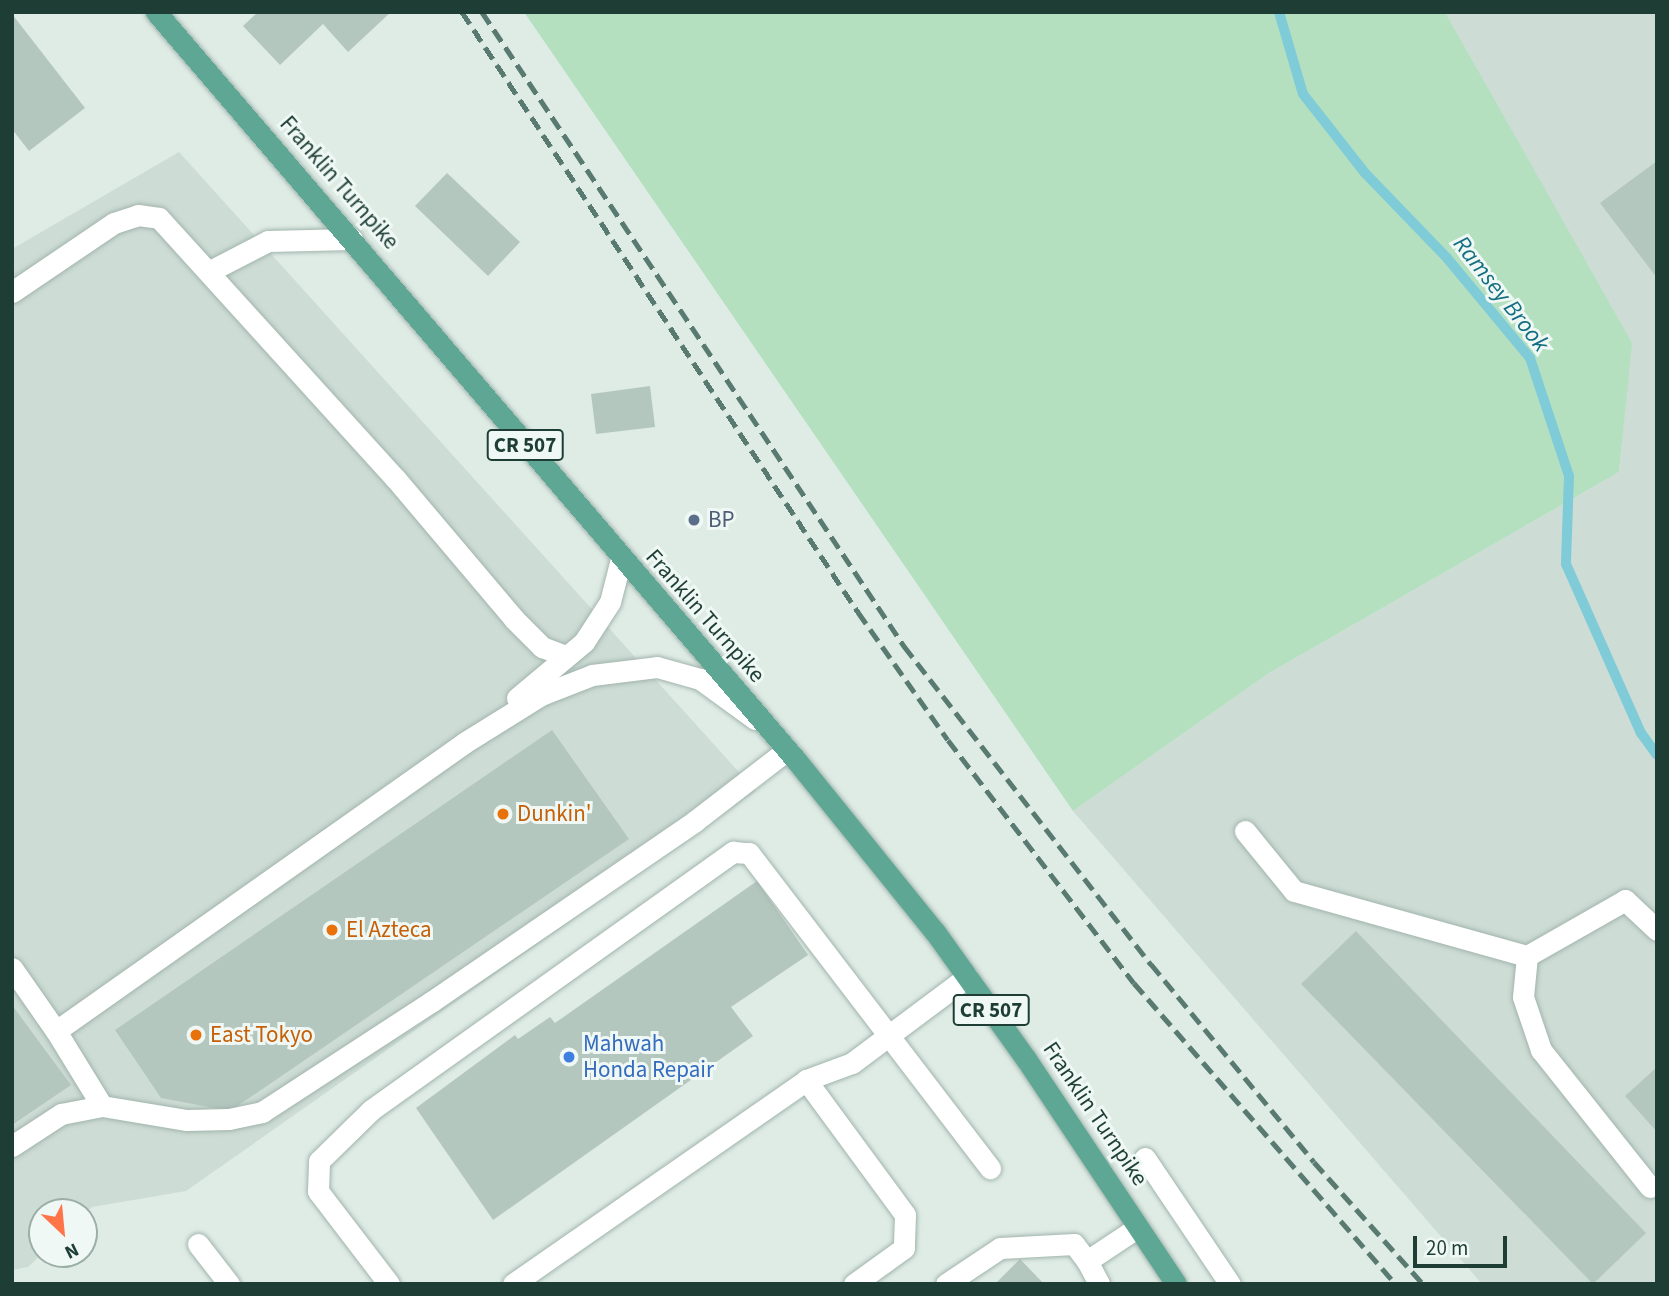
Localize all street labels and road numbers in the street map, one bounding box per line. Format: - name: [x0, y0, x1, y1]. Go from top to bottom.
- street label: Franklin Turnpike: [274, 111, 404, 255]
- road number: CR 507: [486, 428, 564, 462]
- street label: Franklin Turnpike: [640, 544, 770, 688]
- road number: CR 507: [953, 992, 1030, 1028]
- street label: Franklin Turnpike: [1037, 1037, 1153, 1191]

